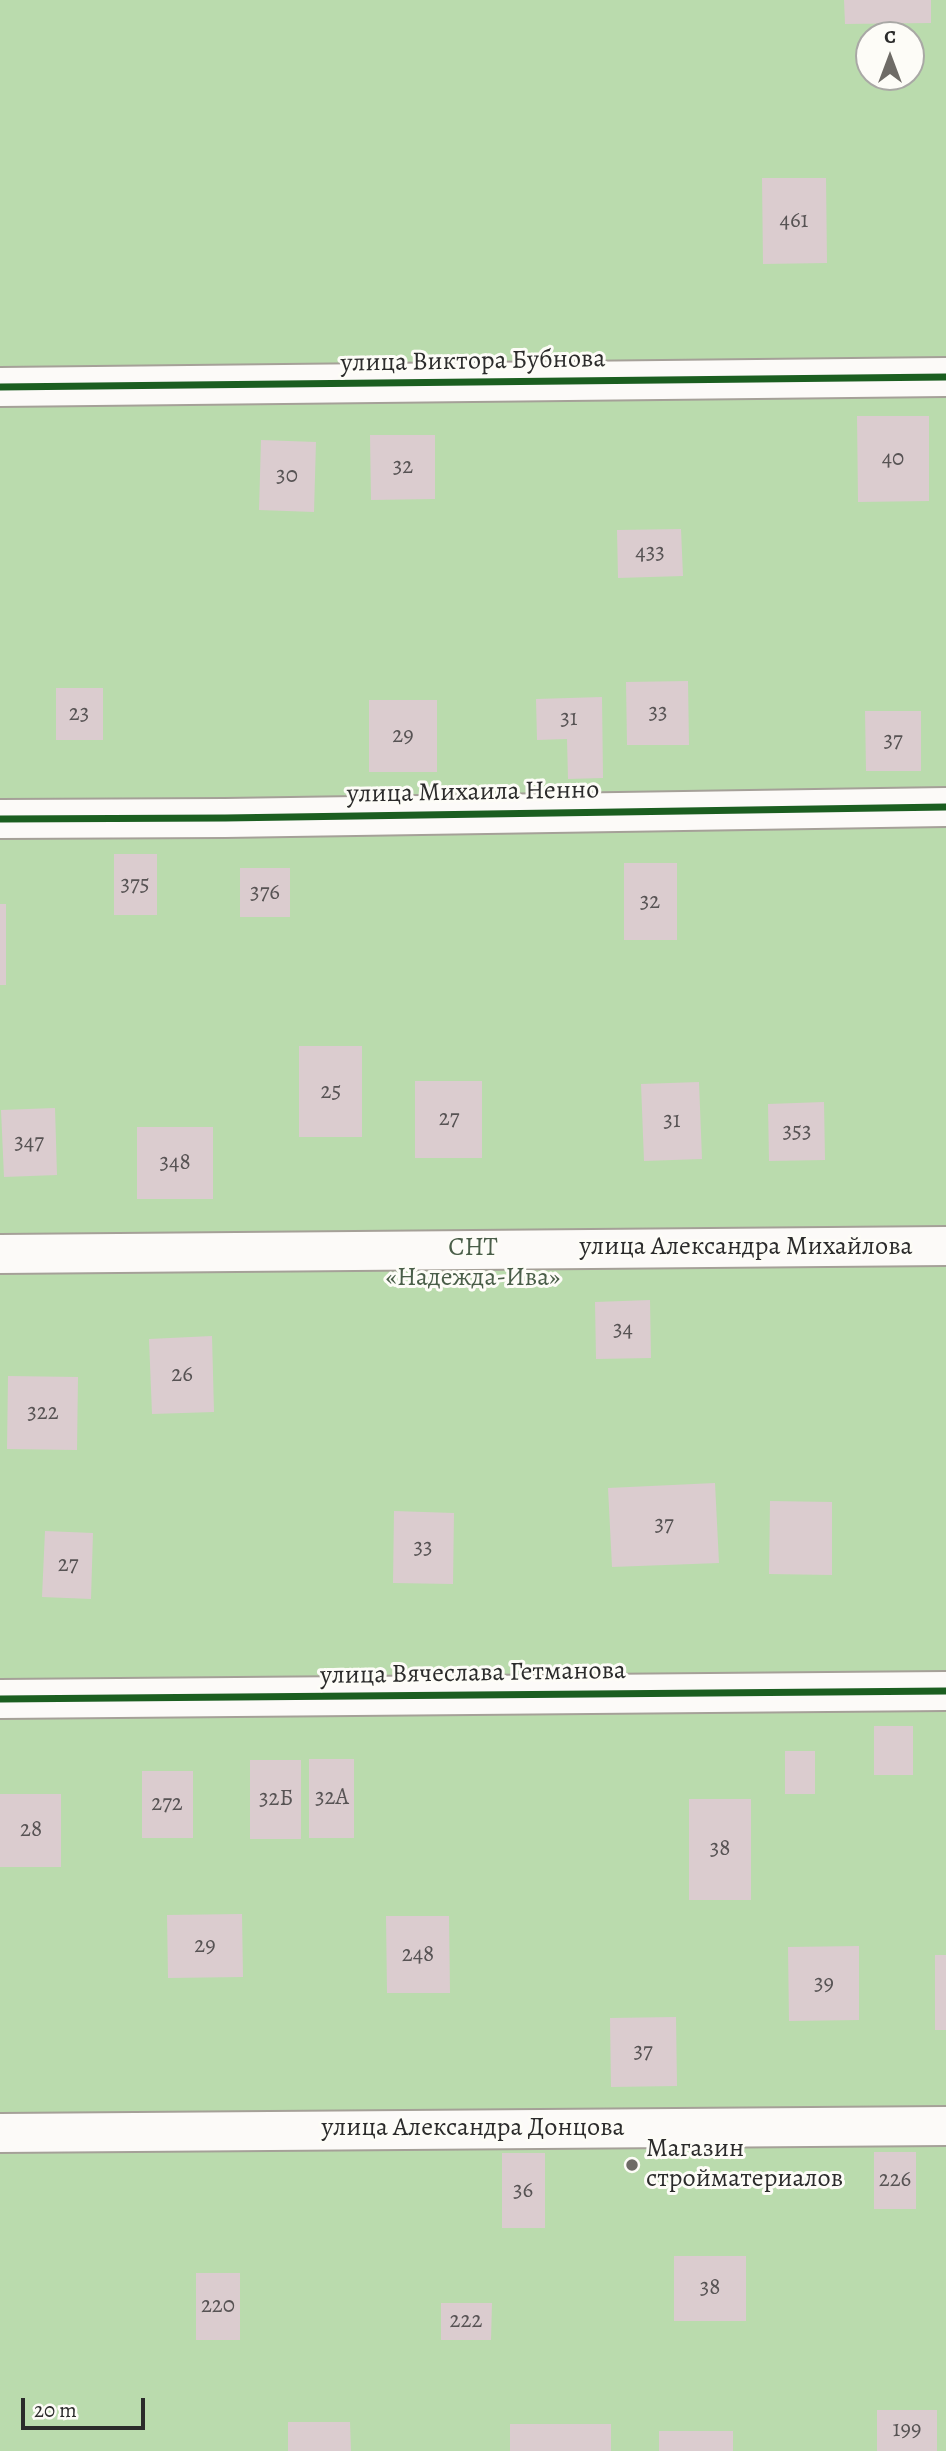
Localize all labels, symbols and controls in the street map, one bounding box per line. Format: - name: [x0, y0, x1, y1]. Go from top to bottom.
- north arrow: [855, 21, 925, 91]
- text: С: [884, 24, 896, 50]
- house number: 461: [780, 207, 808, 235]
- street label: улица Виктора Бубнова: [340, 344, 606, 380]
- house number: 40: [882, 445, 904, 473]
- house number: 32: [393, 453, 413, 481]
- house number: 30: [276, 462, 298, 490]
- house number: 433: [635, 539, 665, 567]
- house number: 33: [648, 699, 668, 727]
- house number: 23: [69, 700, 89, 728]
- house number: 31: [560, 705, 578, 733]
- house number: 29: [392, 722, 414, 750]
- house number: 37: [883, 727, 903, 755]
- street label: улица Михаила Ненно: [347, 775, 599, 811]
- house number: 375: [120, 871, 150, 899]
- house number: 376: [250, 879, 280, 907]
- house number: 32: [640, 888, 660, 916]
- house number: 25: [321, 1078, 341, 1106]
- house number: 27: [439, 1105, 459, 1133]
- house number: 31: [663, 1107, 681, 1135]
- house number: 353: [782, 1118, 812, 1146]
- house number: 347: [14, 1129, 44, 1157]
- house number: 348: [159, 1149, 191, 1177]
- street label: улица Александра Михайлова: [579, 1232, 913, 1264]
- park label: СНТ «Надежда-Ива»: [386, 1233, 560, 1294]
- house number: 34: [613, 1316, 633, 1344]
- house number: 26: [171, 1361, 193, 1389]
- house number: 322: [27, 1399, 59, 1427]
- house number: 37: [654, 1511, 674, 1539]
- house number: 33: [413, 1534, 433, 1562]
- house number: 27: [58, 1551, 78, 1579]
- street label: улица Вячеслава Гетманова: [320, 1656, 626, 1692]
- house number: 32А: [315, 1784, 349, 1812]
- house number: 32Б: [259, 1785, 293, 1813]
- house number: 272: [151, 1790, 183, 1818]
- house number: 28: [20, 1816, 42, 1844]
- house number: 38: [710, 1835, 730, 1863]
- house number: 29: [194, 1932, 216, 1960]
- house number: 248: [402, 1941, 434, 1969]
- house number: 39: [814, 1970, 834, 1998]
- house number: 37: [633, 2038, 653, 2066]
- street label: улица Александра Донцова: [321, 2113, 625, 2145]
- place label: Магазин стройматериалов: [646, 2134, 843, 2196]
- marker: Магазин стройматериалов: [624, 2157, 640, 2173]
- house number: 226: [879, 2166, 911, 2194]
- house number: 36: [513, 2177, 533, 2205]
- house number: 38: [700, 2274, 720, 2302]
- house number: 220: [201, 2292, 235, 2320]
- house number: 222: [450, 2307, 482, 2335]
- scale bar: [24, 2384, 149, 2428]
- text: 20 m: [34, 2396, 77, 2424]
- house number: 199: [893, 2416, 921, 2444]

